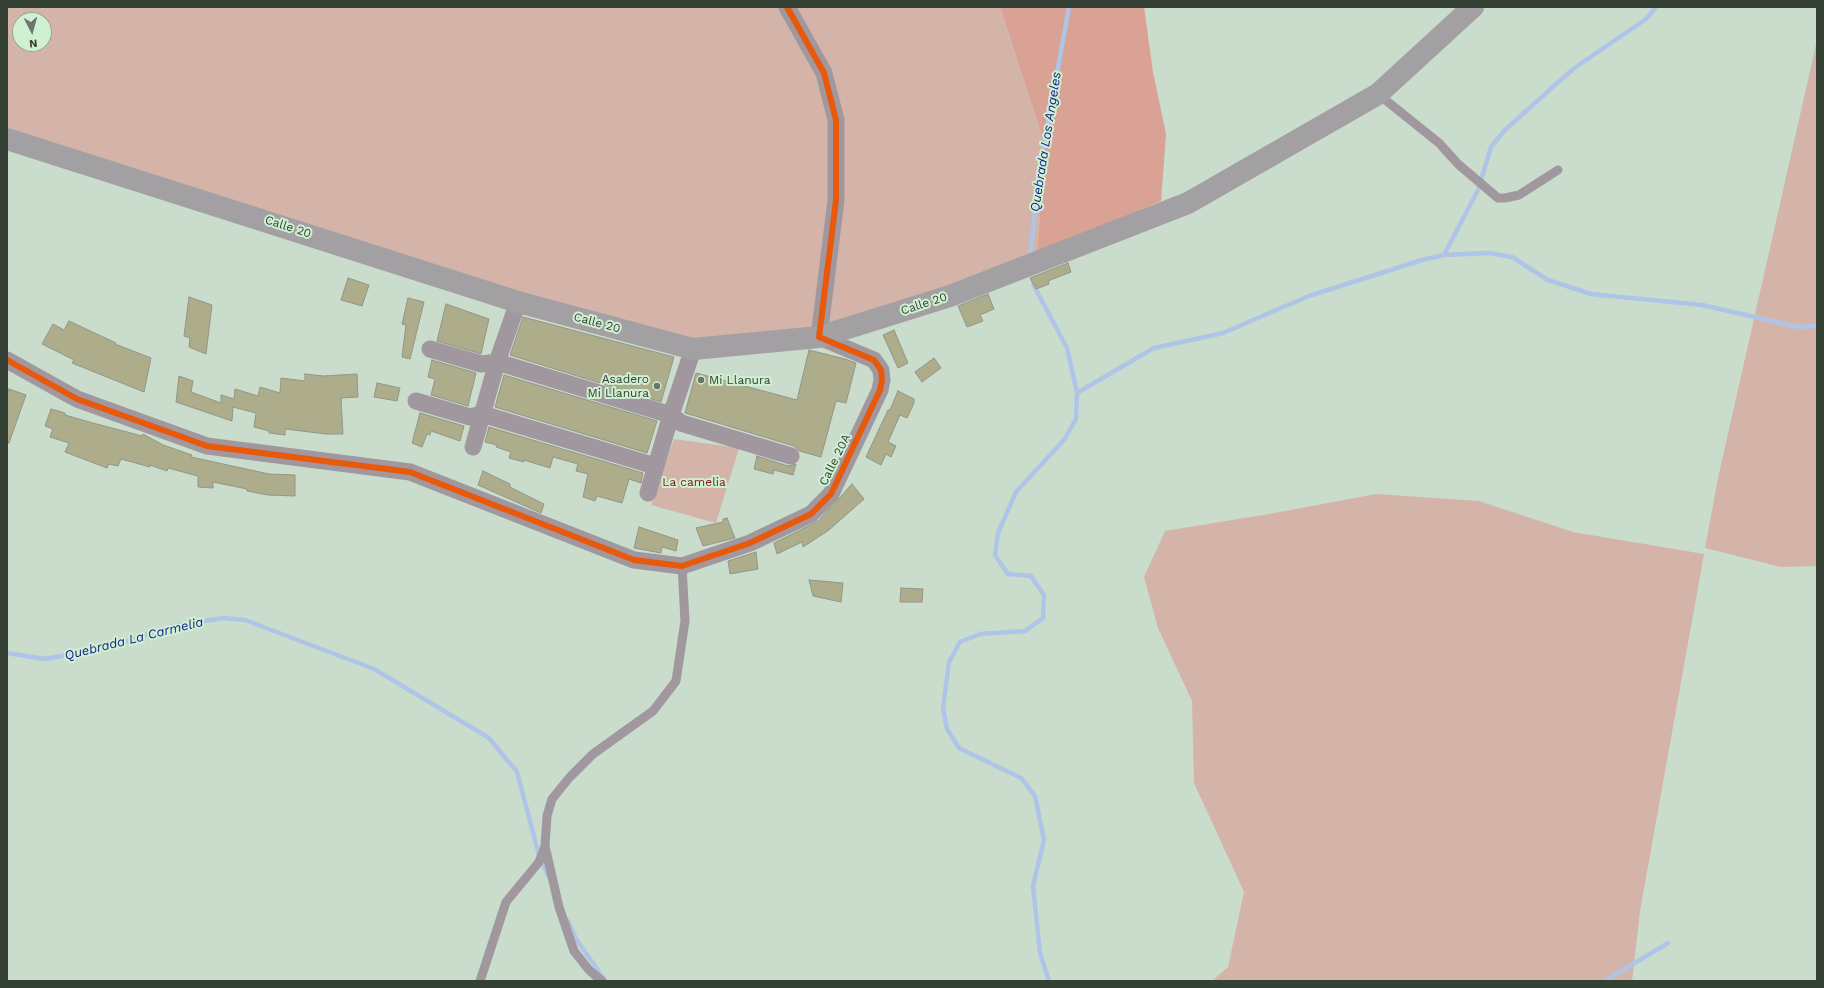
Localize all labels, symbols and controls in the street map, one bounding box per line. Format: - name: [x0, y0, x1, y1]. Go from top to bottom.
- north arrow: [12, 12, 52, 52]
- text: N: [28, 37, 38, 50]
- water label: Quebrada Los Angeles: [1027, 71, 1065, 213]
- street label: Calle 20: [263, 213, 313, 241]
- street label: Calle 20: [899, 290, 949, 318]
- street label: Calle 20: [572, 310, 622, 336]
- place label: Asadero Mi Llanura: [587, 372, 649, 400]
- place label: Mi Llanura: [709, 373, 771, 387]
- marker: Mi Llanura: [696, 375, 706, 385]
- marker: Asadero Mi Llanura: [652, 381, 662, 391]
- street label: Calle 20A: [816, 432, 854, 488]
- park label: La camelia: [662, 475, 726, 489]
- water label: Quebrada La Carmelia: [63, 614, 205, 664]

